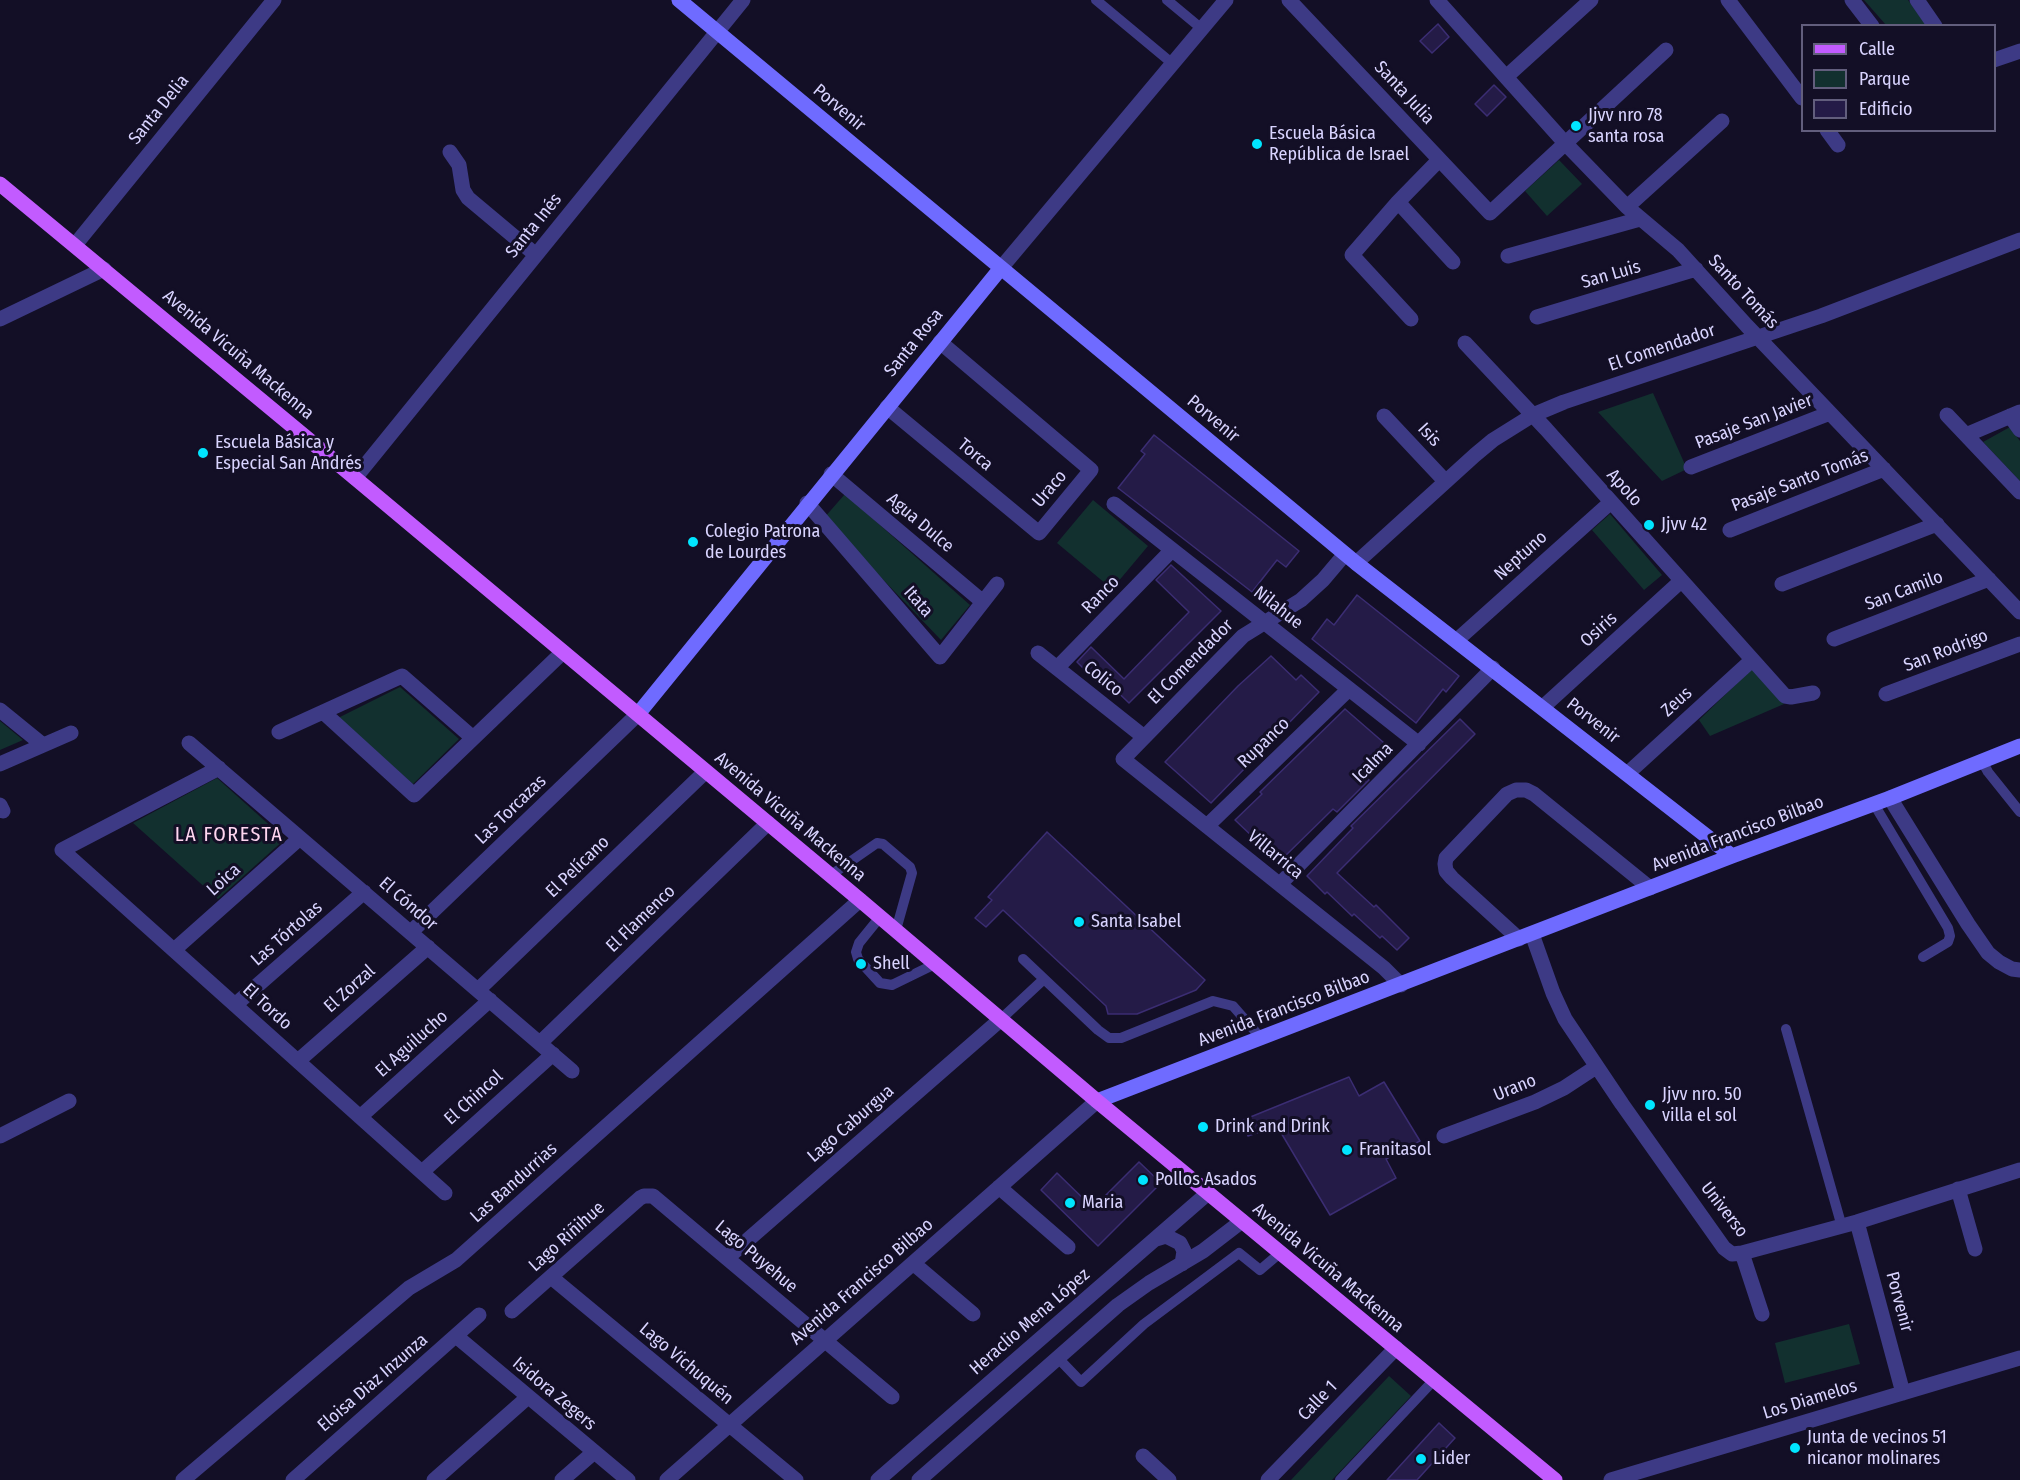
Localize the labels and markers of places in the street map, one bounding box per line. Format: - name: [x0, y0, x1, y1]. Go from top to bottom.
- place label: Jjvv nro 78 santa rosa: [1588, 105, 1664, 148]
- marker: Jjvv nro 78 santa rosa: [1569, 119, 1583, 133]
- place label: Escuela Básica República de Israel: [1269, 123, 1409, 166]
- marker: Escuela Básica República de Israel: [1250, 137, 1264, 151]
- place label: Escuela Básica y Especial San Andrés: [215, 432, 362, 474]
- marker: Escuela Básica y Especial San Andrés: [196, 446, 210, 460]
- place label: Jjvv 42: [1661, 514, 1707, 536]
- marker: Jjvv 42: [1642, 518, 1656, 532]
- place label: Colegio Patrona de Lourdes: [705, 521, 820, 564]
- marker: Colegio Patrona de Lourdes: [686, 535, 700, 549]
- place label: Santa Isabel: [1091, 911, 1181, 933]
- marker: Santa Isabel: [1072, 915, 1086, 929]
- place label: Shell: [873, 953, 910, 975]
- marker: Shell: [854, 957, 868, 971]
- place label: Jjvv nro. 50 villa el sol: [1662, 1084, 1742, 1126]
- marker: Jjvv nro. 50 villa el sol: [1643, 1098, 1657, 1112]
- place label: Drink and Drink: [1215, 1116, 1330, 1138]
- marker: Drink and Drink: [1196, 1120, 1210, 1134]
- place label: Franitasol: [1359, 1139, 1431, 1161]
- marker: Franitasol: [1340, 1143, 1354, 1157]
- place label: Pollos Asados: [1155, 1169, 1257, 1191]
- marker: Pollos Asados: [1136, 1173, 1150, 1187]
- place label: Maria: [1082, 1192, 1123, 1214]
- marker: Maria: [1063, 1196, 1077, 1210]
- place label: Junta de vecinos 51 nicanor molinares: [1807, 1427, 1947, 1470]
- marker: Junta de vecinos 51 nicanor molinares: [1788, 1441, 1802, 1455]
- place label: Lider: [1433, 1448, 1470, 1470]
- marker: Lider: [1414, 1452, 1428, 1466]

